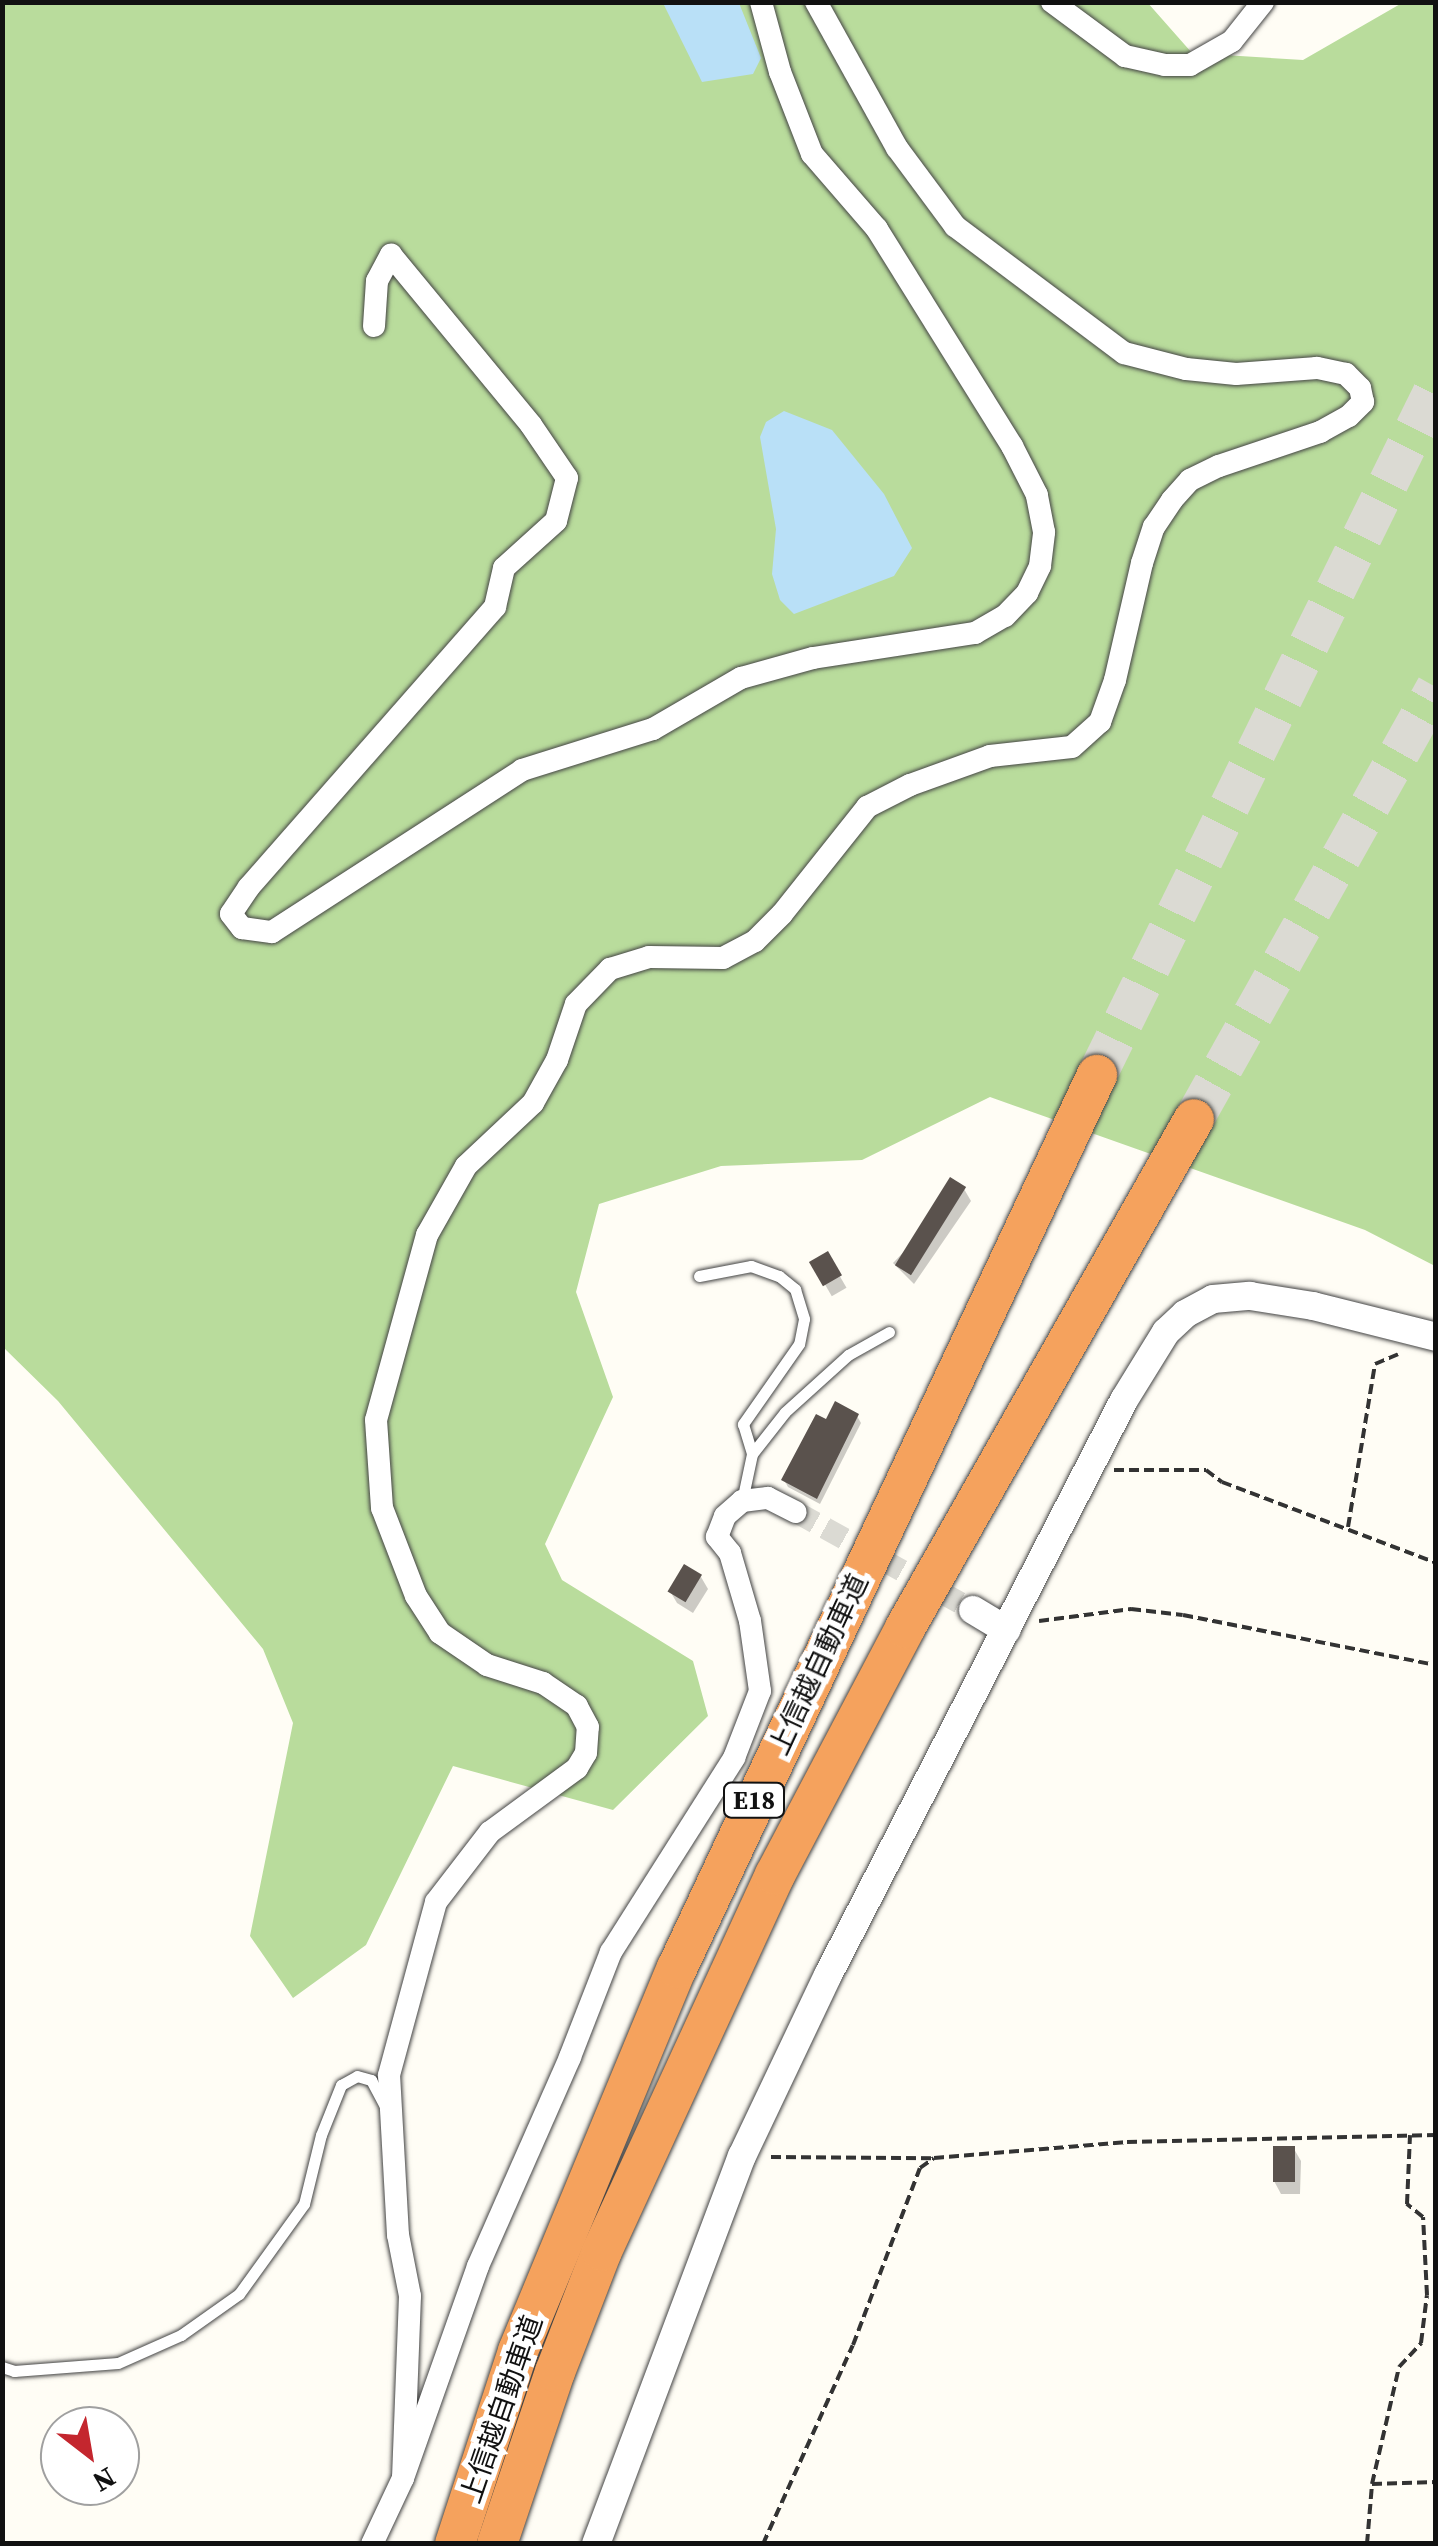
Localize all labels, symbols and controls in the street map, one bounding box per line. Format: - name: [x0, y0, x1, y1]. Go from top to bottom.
- street label: 上信越自動車道: [761, 1568, 875, 1760]
- road number: E18: [722, 1780, 786, 1820]
- street label: 上信越自動車道: [453, 2311, 549, 2507]
- north arrow: [40, 2406, 140, 2506]
- text: N: [86, 2458, 123, 2502]

